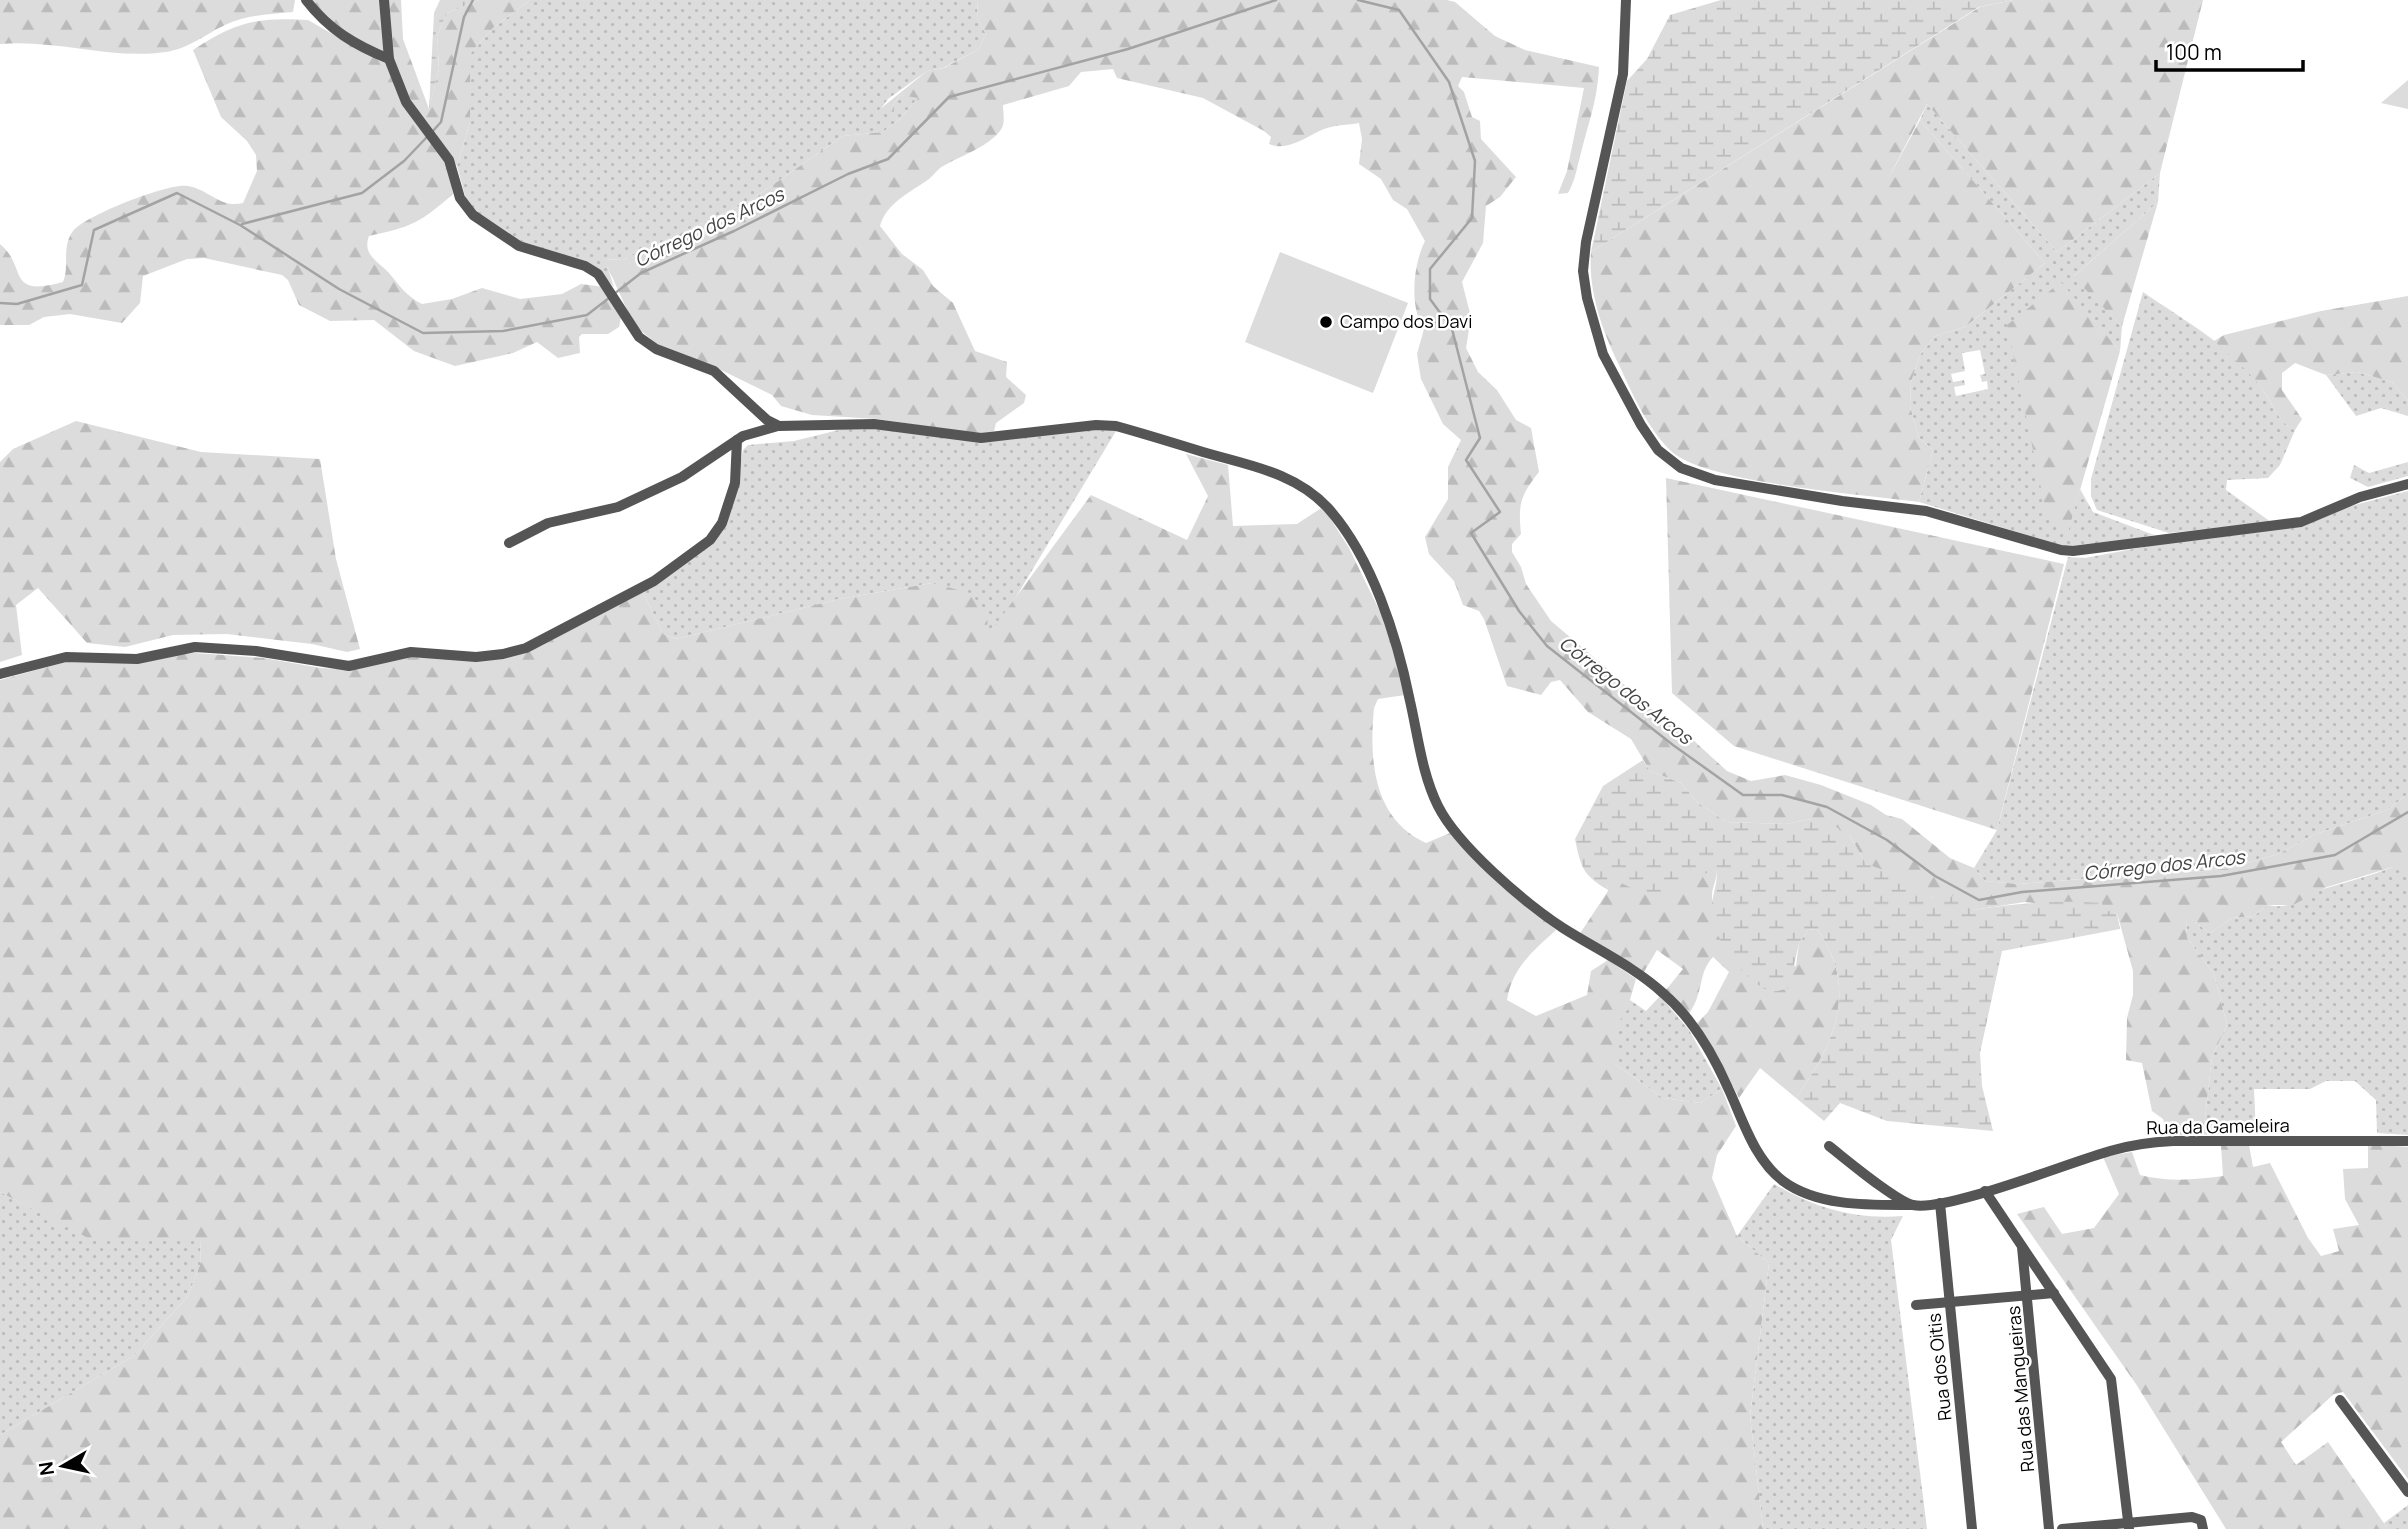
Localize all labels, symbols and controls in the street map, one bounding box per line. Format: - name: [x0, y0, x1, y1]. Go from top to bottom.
- scale bar: [2156, 28, 2303, 72]
- text: 100 m: [2166, 38, 2222, 66]
- water label: Córrego dos Arcos: [630, 180, 790, 273]
- place label: Campo dos Davi: [1340, 309, 1472, 333]
- marker: Campo dos Davi: [1318, 314, 1334, 330]
- water label: Córrego dos Arcos: [1554, 630, 1699, 751]
- water label: Córrego dos Arcos: [2082, 843, 2248, 886]
- street label: Rua da Gameleira: [2146, 1113, 2290, 1139]
- street label: Rua das Mangueiras: [2001, 1305, 2039, 1473]
- street label: Rua dos Oitis: [1921, 1312, 1957, 1422]
- north arrow: [28, 1431, 98, 1501]
- text: N: [32, 1460, 60, 1477]

